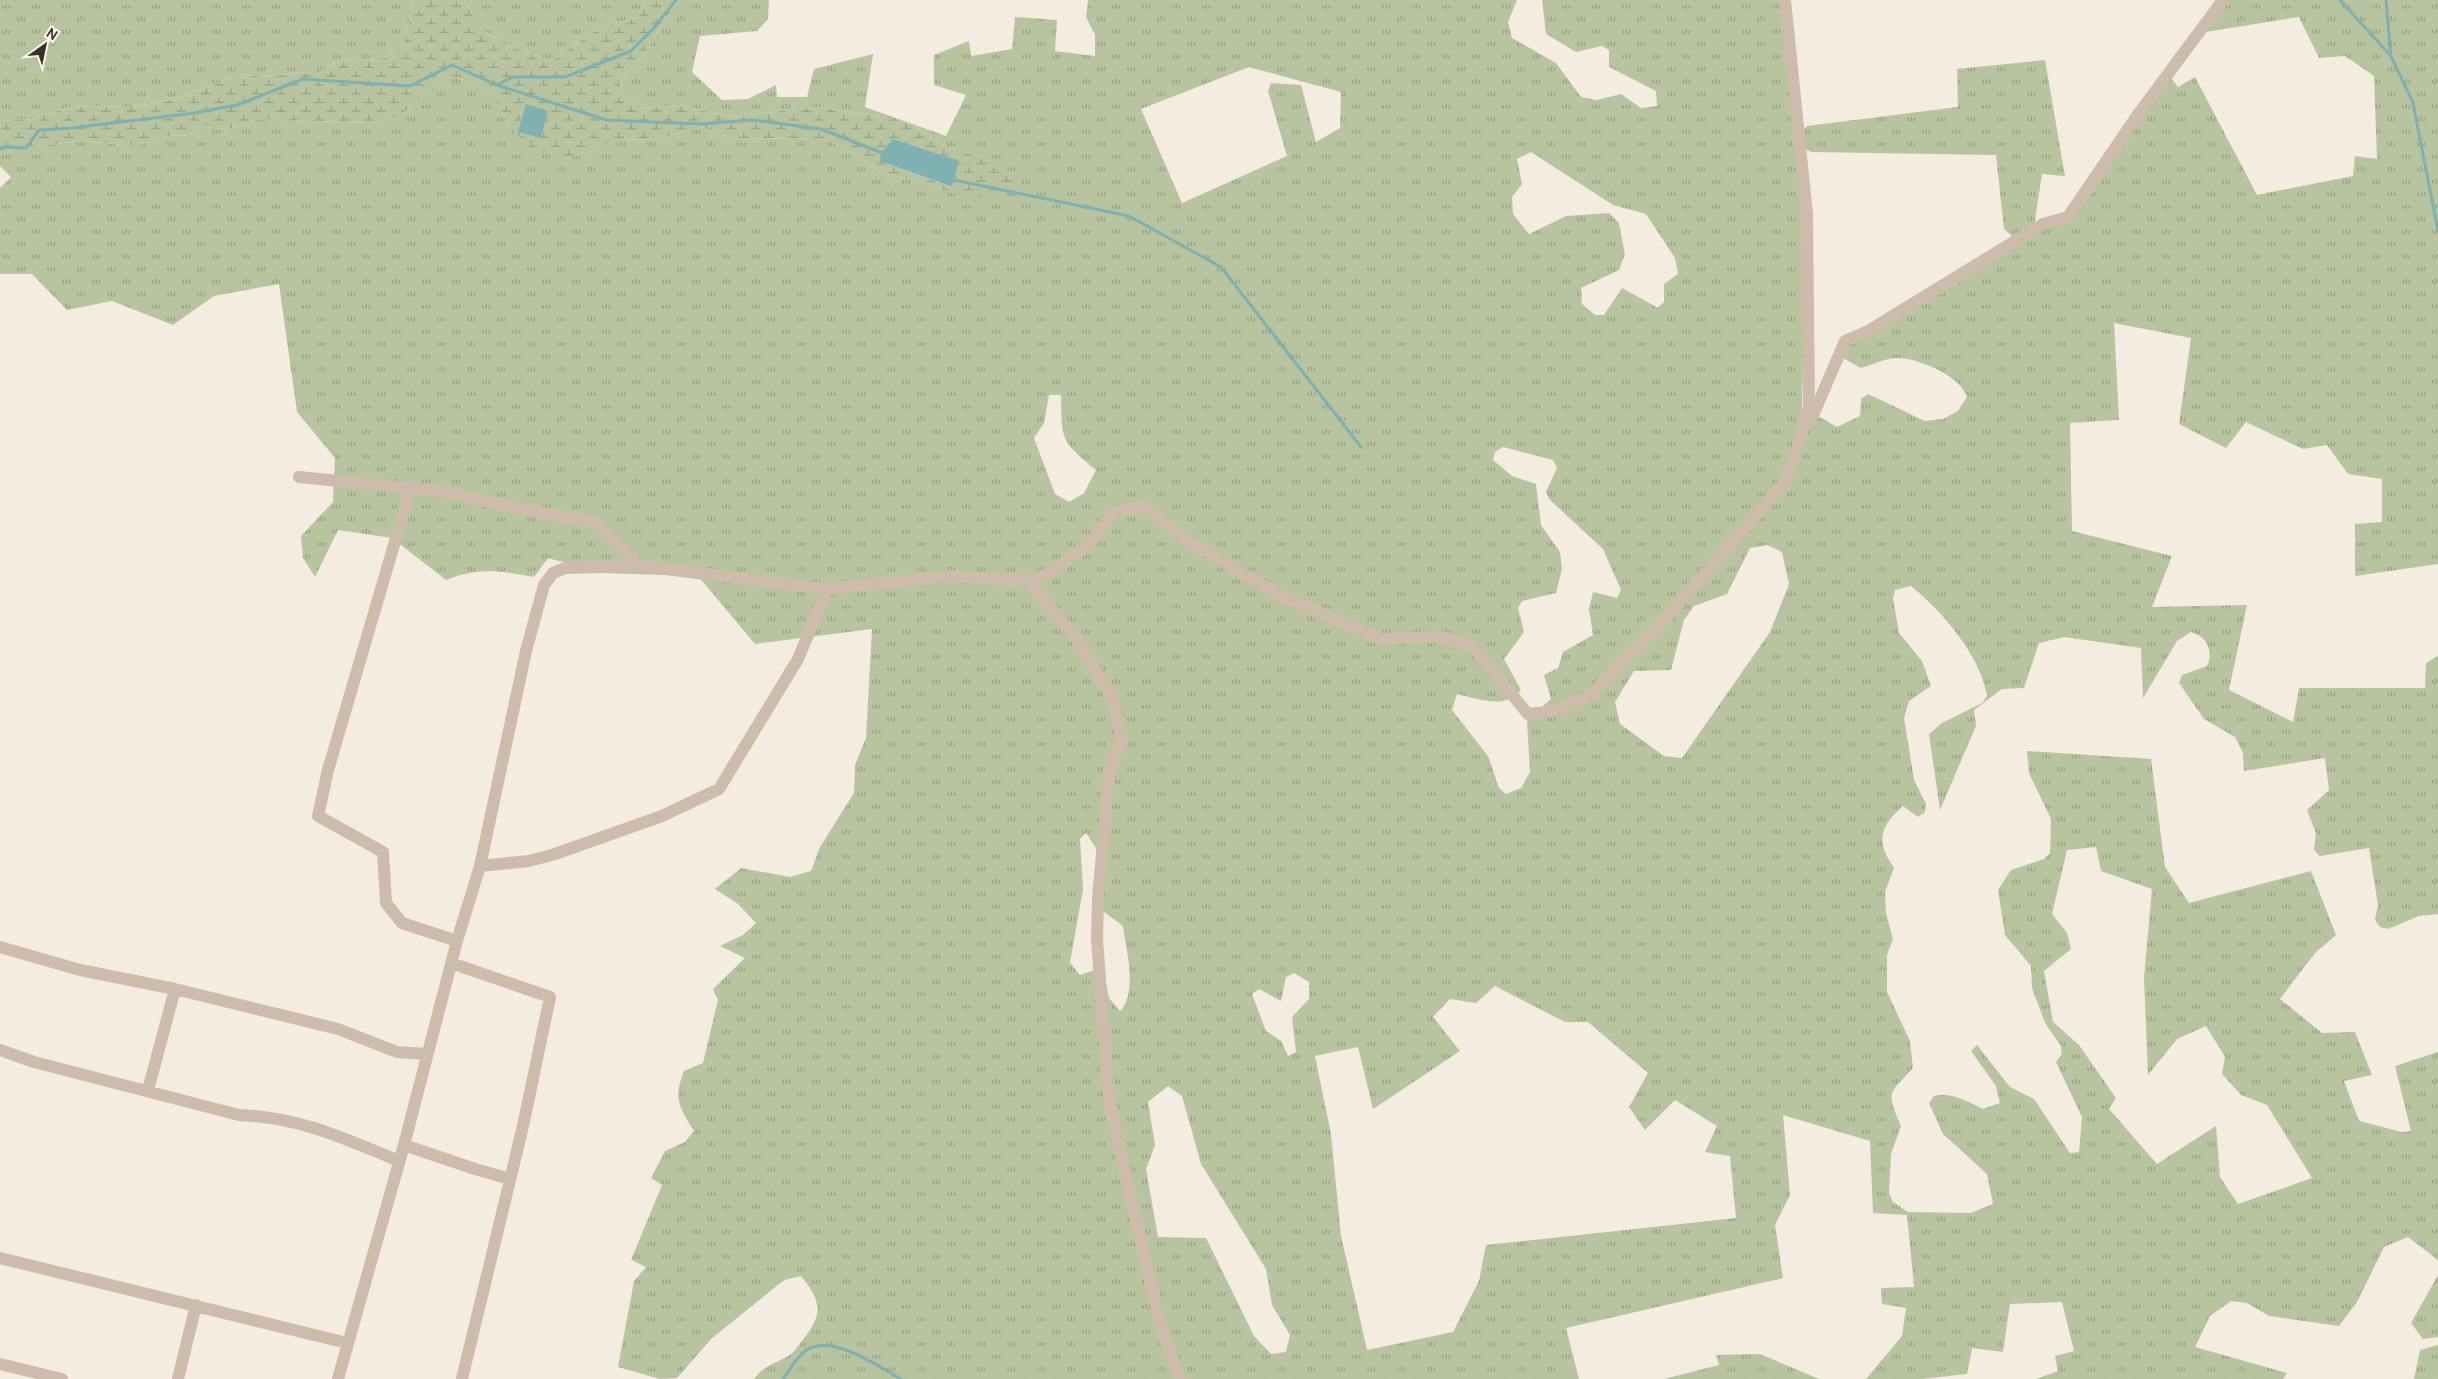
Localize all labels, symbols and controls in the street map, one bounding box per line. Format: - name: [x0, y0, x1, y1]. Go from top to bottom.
- north arrow: [20, 20, 70, 70]
- text: N: [43, 24, 61, 44]

